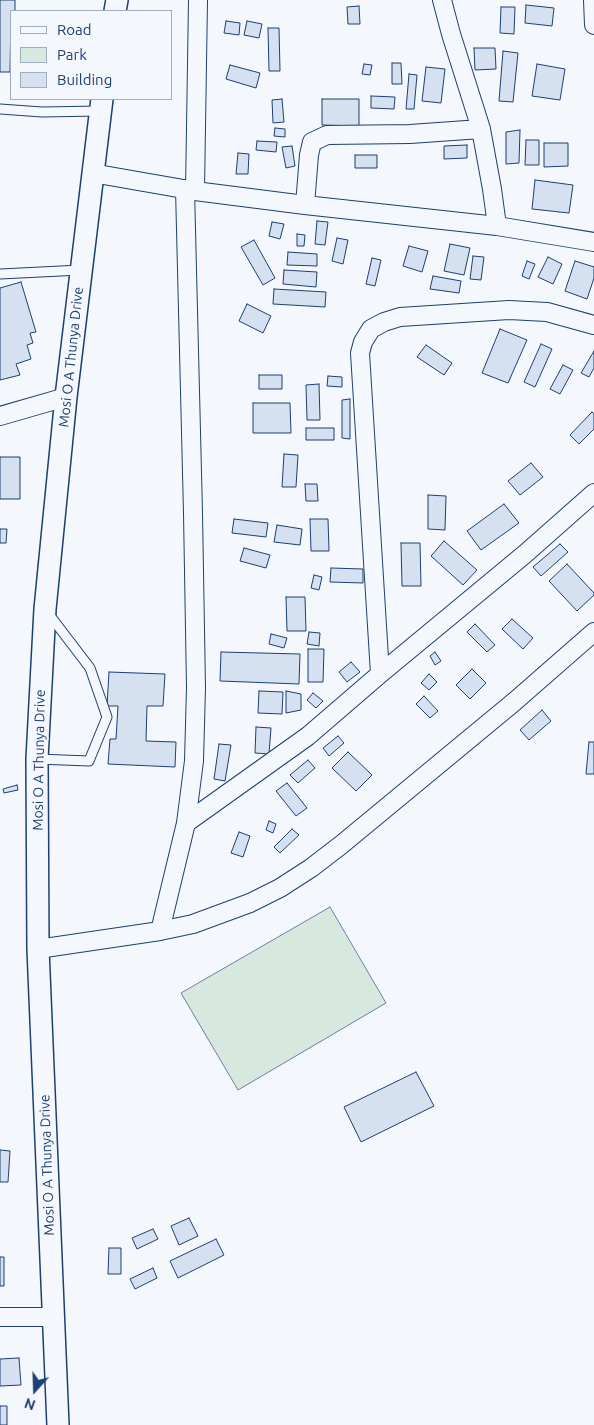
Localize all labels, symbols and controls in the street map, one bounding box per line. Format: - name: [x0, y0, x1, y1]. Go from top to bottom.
- legend: [10, 10, 172, 100]
- text: Road: [57, 21, 92, 38]
- text: Park: [57, 46, 87, 63]
- text: Building: [57, 71, 112, 88]
- street label: Mosi O A Thunya Drive: [55, 286, 87, 428]
- street label: Mosi O A Thunya Drive: [29, 689, 49, 831]
- street label: Mosi O A Thunya Drive: [36, 1094, 58, 1236]
- north arrow: [10, 1365, 60, 1415]
- text: N: [22, 1395, 38, 1413]

